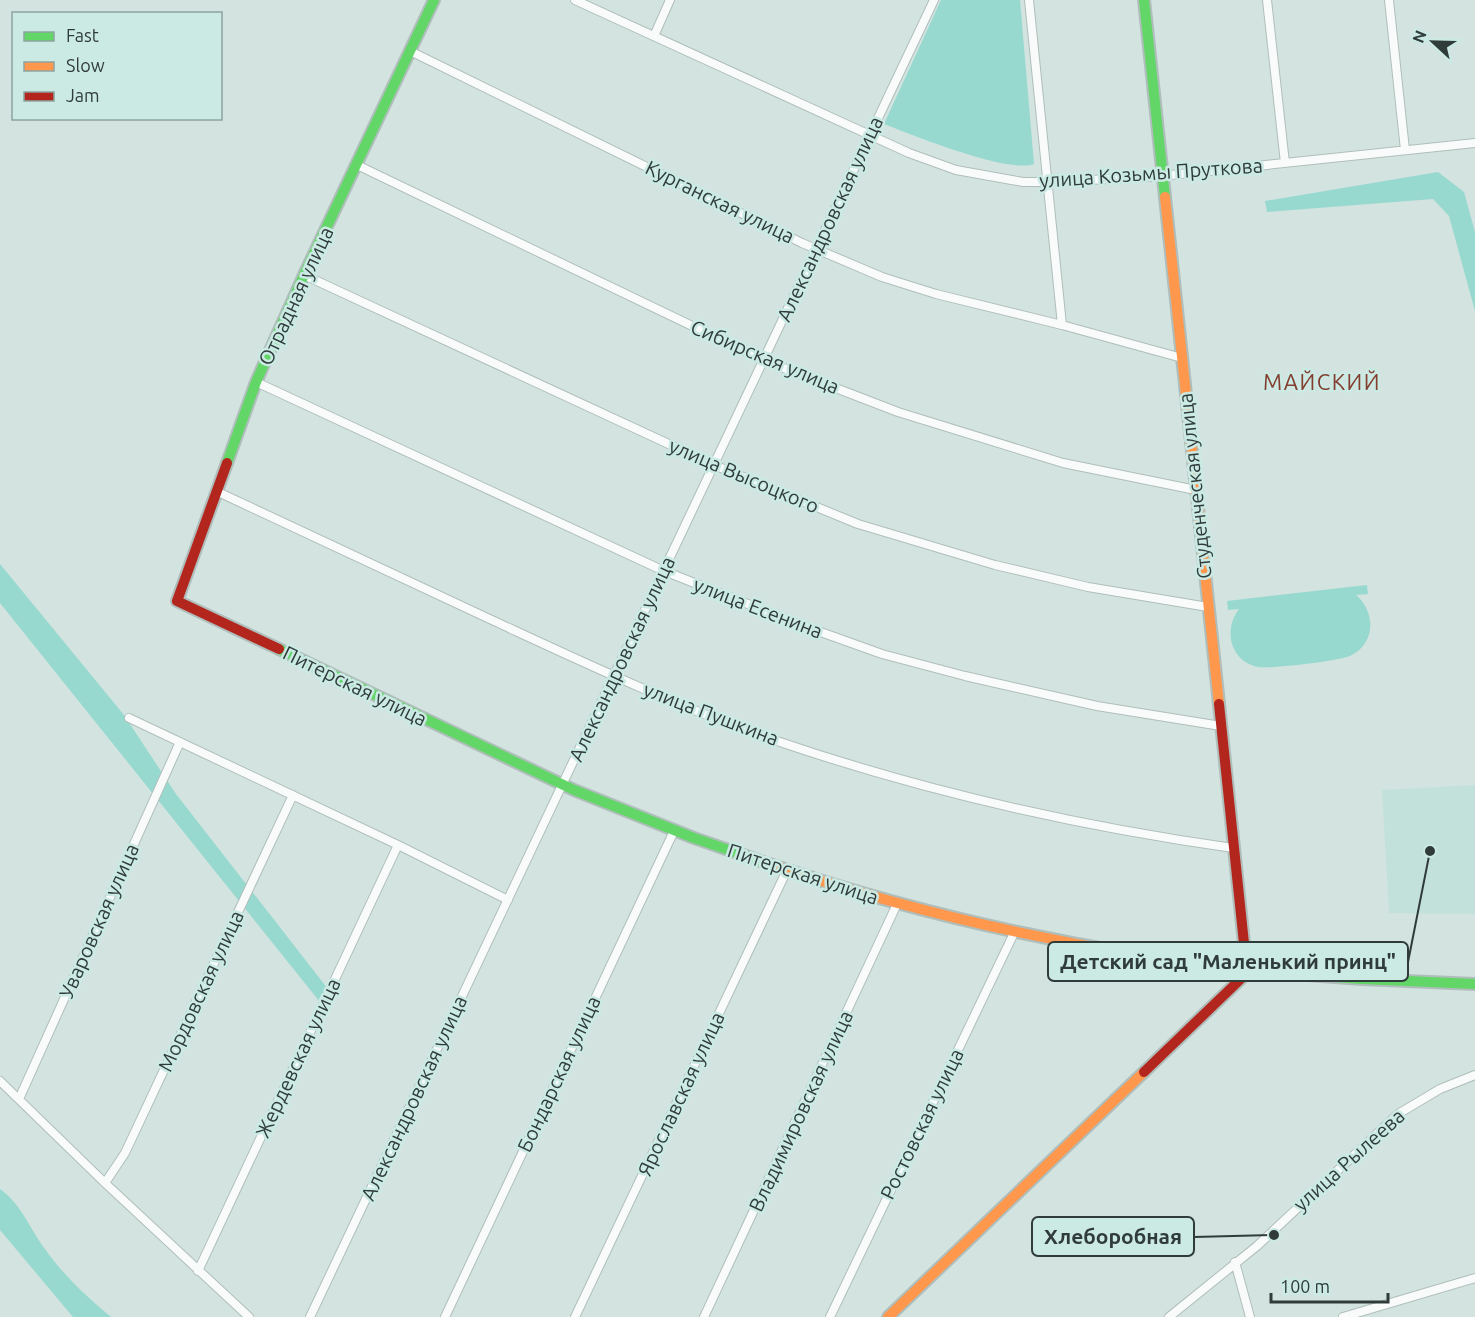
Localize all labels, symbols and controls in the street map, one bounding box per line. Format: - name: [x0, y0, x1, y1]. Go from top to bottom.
- legend: [12, 12, 222, 120]
- north arrow: [1403, 12, 1463, 72]
- text: Fast: [66, 25, 99, 45]
- text: N: [1409, 27, 1430, 45]
- text: Slow: [66, 55, 105, 75]
- text: Jam: [66, 85, 100, 105]
- street label: Александровская улица: [772, 113, 887, 325]
- street label: улица Козьмы Пруткова: [1038, 153, 1264, 192]
- street label: Курганская улица: [642, 156, 798, 248]
- street label: Отрадная улица: [253, 223, 338, 369]
- street label: Сибирская улица: [687, 315, 843, 398]
- district label: МАЙСКИЙ: [1263, 369, 1381, 394]
- street label: Студенческая улица: [1173, 392, 1216, 580]
- street label: улица Высоцкого: [666, 434, 823, 518]
- street label: Александровская улица: [564, 553, 679, 765]
- street label: улица Есенина: [690, 572, 826, 643]
- street label: Питерская улица: [280, 641, 431, 730]
- street label: улица Пушкина: [640, 677, 782, 750]
- street label: Питерская улица: [725, 838, 881, 909]
- street label: Уваровская улица: [54, 840, 143, 1002]
- street label: Мордовская улица: [153, 907, 248, 1075]
- callout: Детский сад "Маленький принц": [1048, 942, 1408, 981]
- text: Детский сад "Маленький принц": [1060, 949, 1396, 973]
- street label: Жердевская улица: [250, 974, 345, 1141]
- street label: Александровская улица: [356, 992, 471, 1204]
- street label: Бондарская улица: [512, 992, 605, 1155]
- street label: Владимировская улица: [744, 1007, 857, 1215]
- street label: Ярославская улица: [632, 1008, 729, 1180]
- street label: Ростовская улица: [875, 1045, 968, 1203]
- street label: улица Рылеева: [1288, 1104, 1409, 1215]
- callout: Хлеборобная: [1032, 1217, 1194, 1256]
- text: Хлеборобная: [1044, 1224, 1182, 1248]
- scale bar: [1271, 1266, 1388, 1304]
- text: 100 m: [1280, 1276, 1330, 1296]

